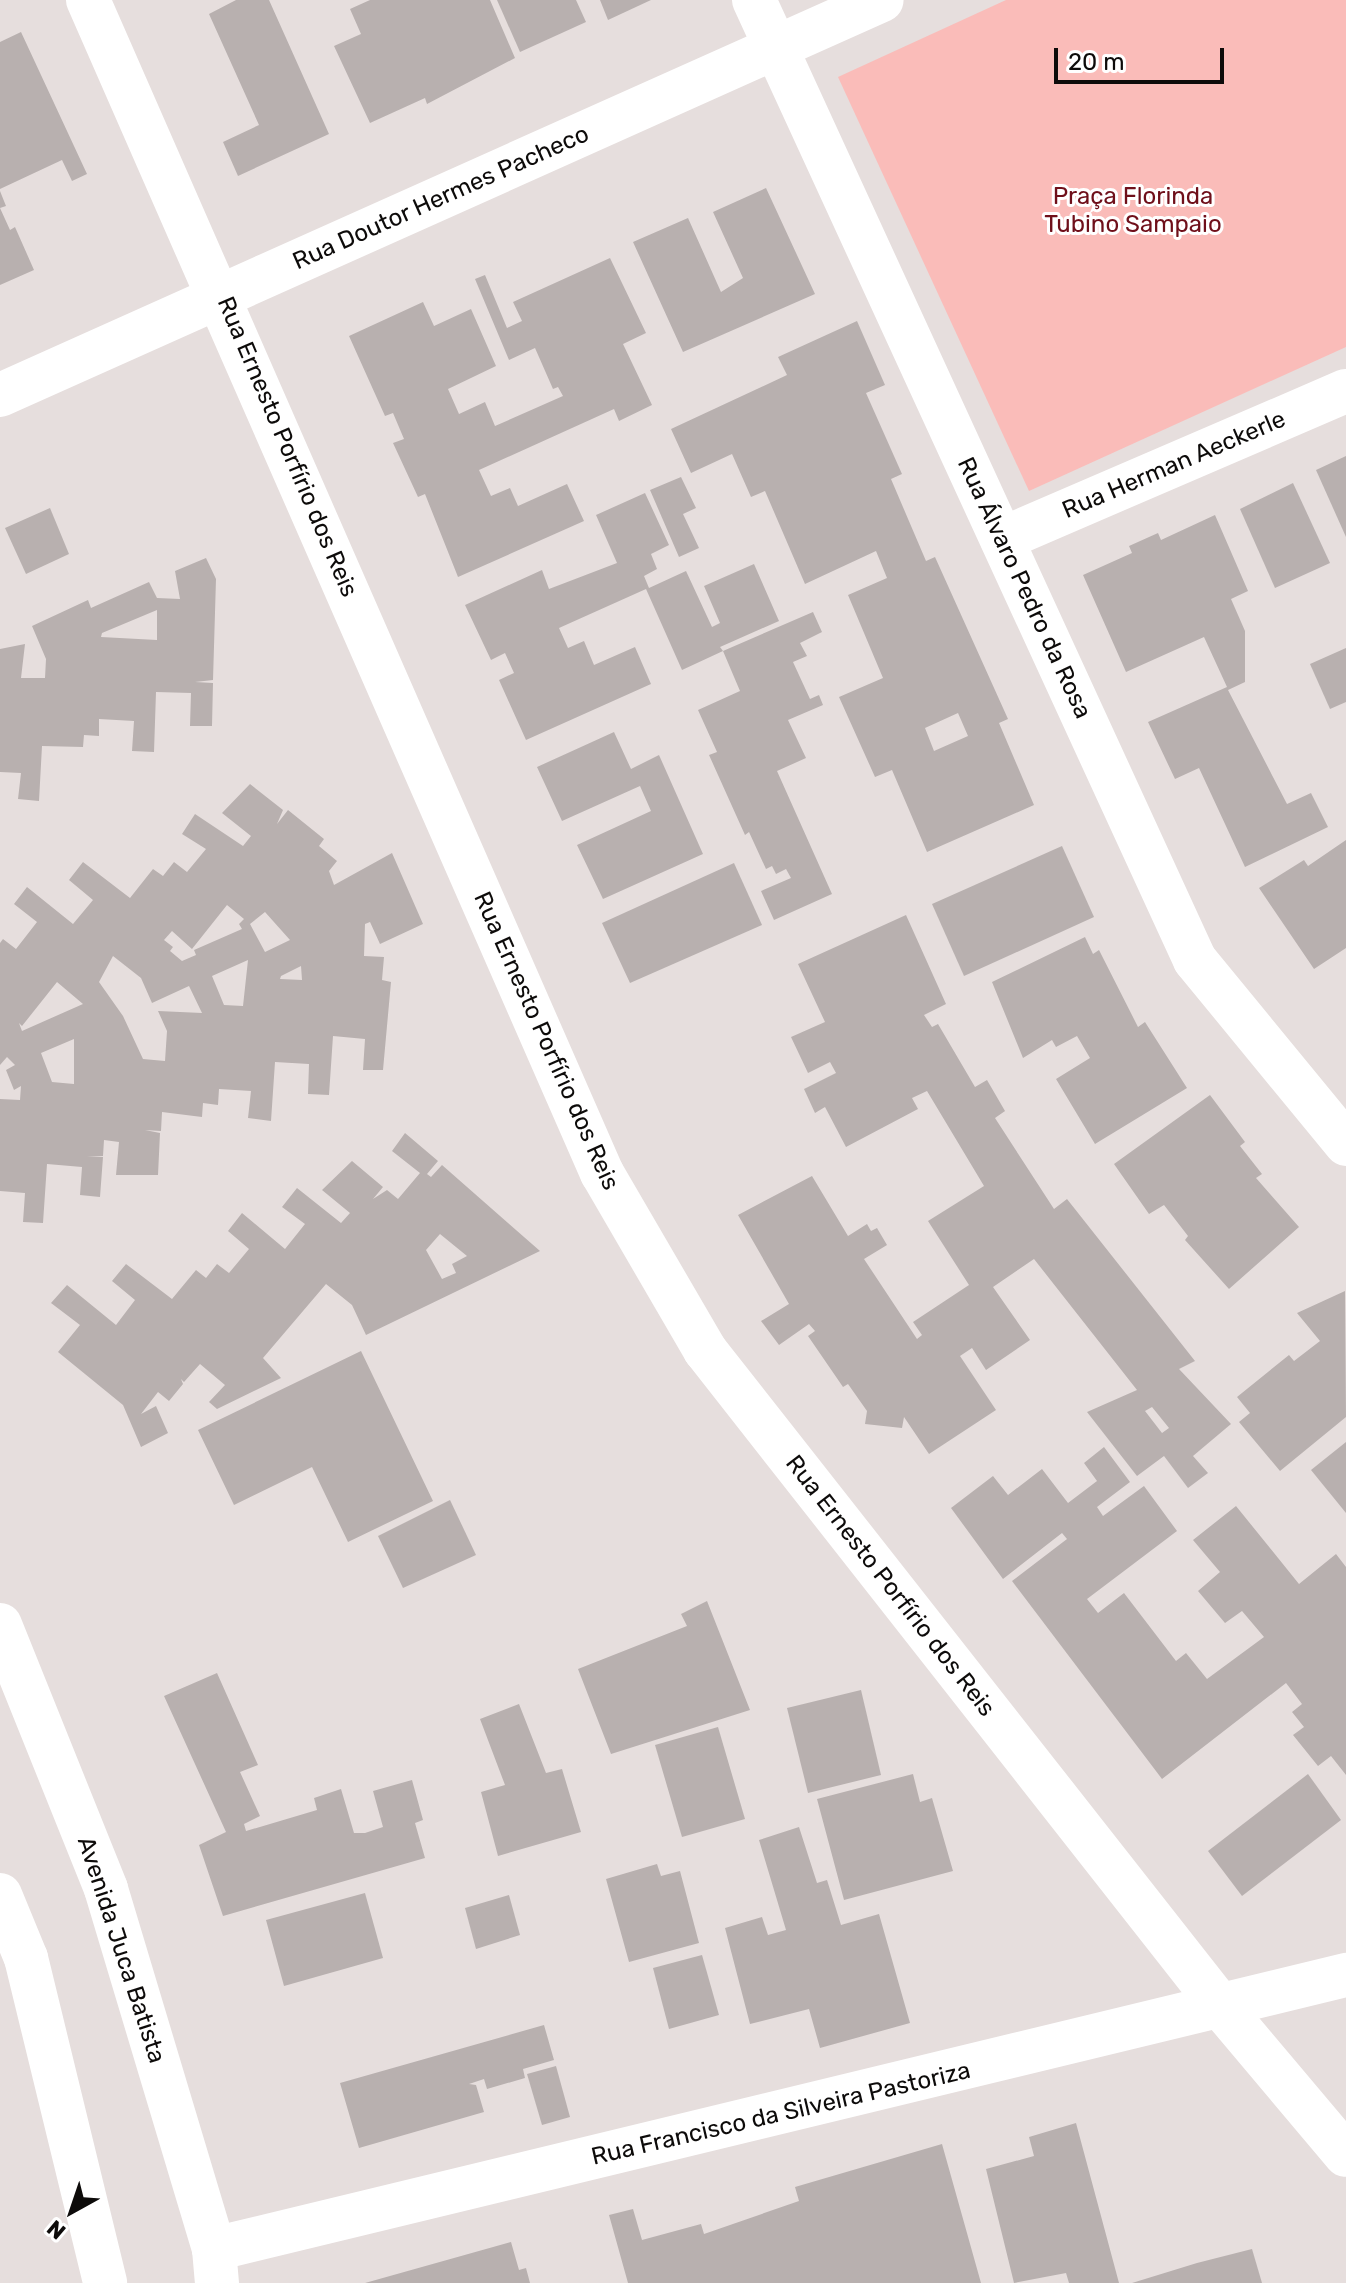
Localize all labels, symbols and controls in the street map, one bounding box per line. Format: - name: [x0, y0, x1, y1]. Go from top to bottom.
- scale bar: [1058, 32, 1228, 82]
- text: 20 m: [1068, 48, 1125, 76]
- street label: Rua Doutor Hermes Pacheco: [288, 119, 594, 277]
- park label: Praça Florinda Tubino Sampaio: [1044, 183, 1222, 239]
- street label: Rua Ernesto Porfírio dos Reis: [211, 293, 363, 601]
- street label: Rua Herman Aeckerle: [1058, 405, 1290, 525]
- street label: Rua Álvaro Pedro da Rosa: [951, 453, 1097, 723]
- street label: Rua Ernesto Porfírio dos Reis: [467, 887, 625, 1195]
- street label: Rua Ernesto Porfírio dos Reis: [779, 1450, 1001, 1722]
- street label: Avenida Juca Batista: [71, 1833, 171, 2067]
- street label: Rua Francisco da Silveira Pastoriza: [589, 2056, 973, 2172]
- north arrow: [32, 2171, 112, 2251]
- text: N: [42, 2214, 71, 2245]

